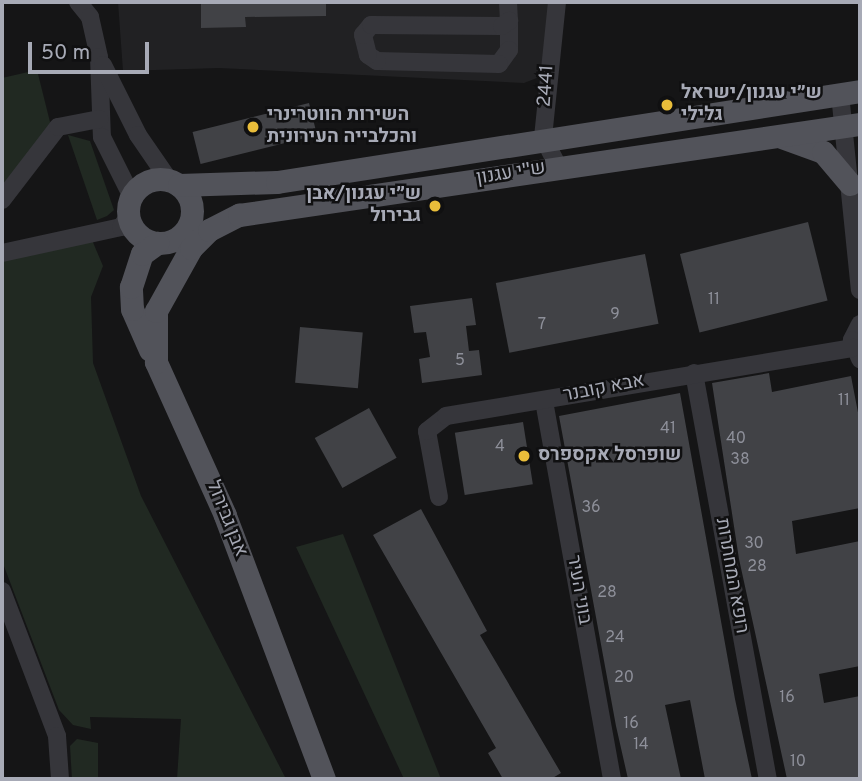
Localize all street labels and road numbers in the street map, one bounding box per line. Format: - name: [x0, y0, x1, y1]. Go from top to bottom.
- street label: 2441: [534, 64, 560, 108]
- street label: ש''י עגנון: [475, 157, 547, 191]
- street label: אבא קובנר: [561, 370, 647, 408]
- street label: אבן גבירול: [200, 478, 252, 560]
- street label: רופא המחתרות: [710, 516, 752, 636]
- street label: בוני העיר: [561, 554, 595, 626]

